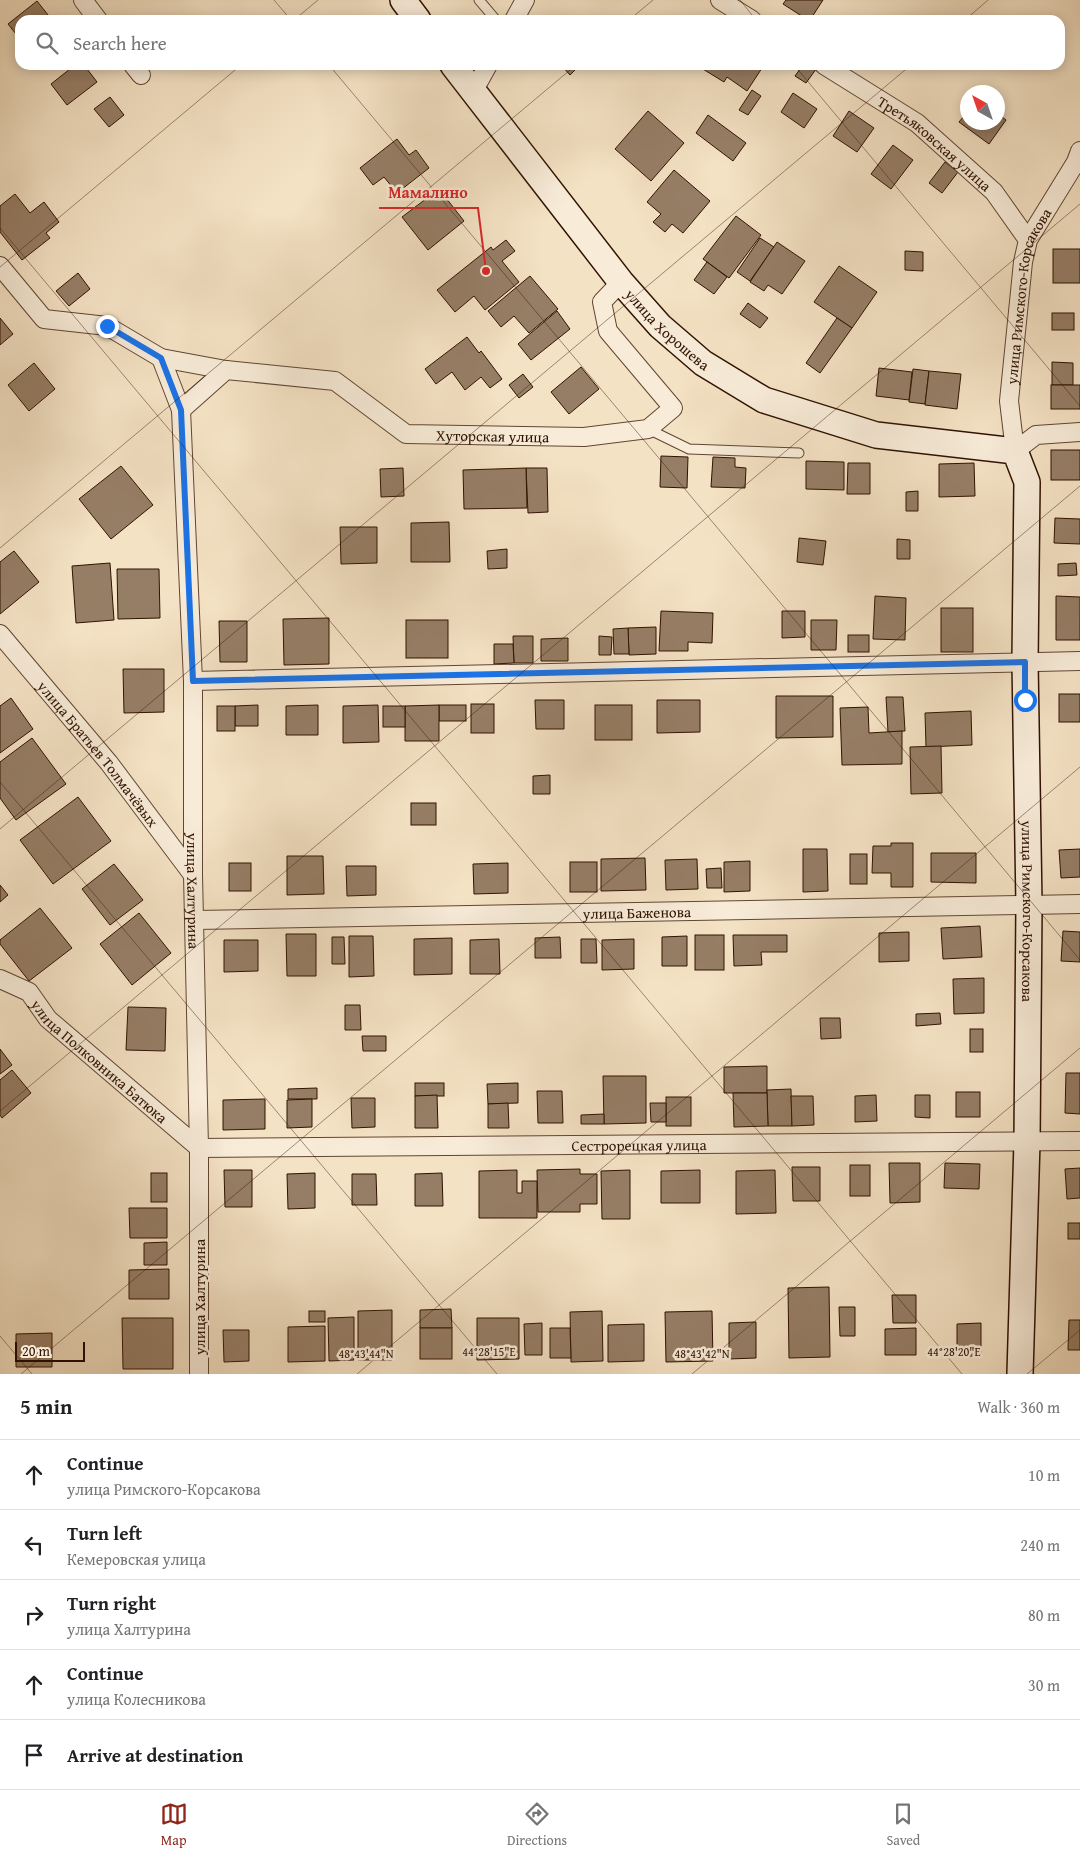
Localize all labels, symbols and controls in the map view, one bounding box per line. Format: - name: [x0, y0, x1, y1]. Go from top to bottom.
- search box: [15, 15, 1065, 70]
- icon: search: [33, 29, 61, 57]
- text: Search here: [73, 29, 167, 57]
- north arrow: [960, 85, 1005, 130]
- street label: Третьяковская улица: [874, 91, 997, 196]
- callout: Мамалино: [379, 177, 478, 208]
- text: Мамалино: [388, 180, 468, 204]
- street label: улица Римского-Корсакова: [1000, 203, 1056, 386]
- street label: улица Хорошева: [620, 283, 714, 375]
- route end: [96, 315, 119, 338]
- street label: Хуторская улица: [436, 424, 550, 447]
- street label: улица Братьев Толмачёвых: [33, 675, 164, 831]
- route start: [1014, 689, 1037, 712]
- street label: улица Римского-Корсакова: [1017, 819, 1040, 1003]
- street label: улица Халтурина: [183, 832, 205, 950]
- street label: улица Баженова: [582, 901, 692, 924]
- street label: улица Полковника Батюка: [26, 994, 173, 1128]
- street label: Сестрорецкая улица: [571, 1133, 707, 1156]
- street label: улица Халтурина: [189, 1238, 210, 1356]
- scale bar: [15, 1339, 85, 1362]
- text: 20 m: [22, 1341, 50, 1361]
- text: 44°28'15"E: [462, 1343, 516, 1360]
- text: 44°28'20"E: [927, 1343, 981, 1360]
- text: 48°43'44"N: [338, 1345, 394, 1362]
- text: 48°43'42"N: [674, 1345, 730, 1362]
- text: 5 min: [20, 1391, 72, 1422]
- text: Walk · 360 m: [977, 1395, 1060, 1419]
- text: Continue: [67, 1449, 144, 1477]
- icon: ahead: [20, 1461, 48, 1489]
- text: 10 m: [1028, 1463, 1060, 1487]
- text: улица Римского-Корсакова: [67, 1477, 261, 1501]
- text: Turn left: [67, 1519, 142, 1547]
- icon: left: [20, 1531, 48, 1559]
- text: 240 m: [1020, 1533, 1060, 1557]
- text: Кемеровская улица: [67, 1547, 206, 1571]
- text: Turn right: [67, 1589, 156, 1617]
- icon: right: [20, 1601, 48, 1629]
- text: 80 m: [1028, 1603, 1060, 1627]
- text: улица Халтурина: [67, 1617, 191, 1641]
- text: Continue: [67, 1659, 144, 1687]
- icon: ahead: [20, 1671, 48, 1699]
- text: 30 m: [1028, 1673, 1060, 1697]
- text: улица Колесникова: [67, 1687, 206, 1711]
- icon: arrive: [20, 1741, 48, 1769]
- text: Arrive at destination: [67, 1741, 243, 1769]
- tab: Map: [160, 1800, 188, 1850]
- tab: Directions: [507, 1800, 567, 1850]
- tab: Saved: [886, 1800, 920, 1850]

